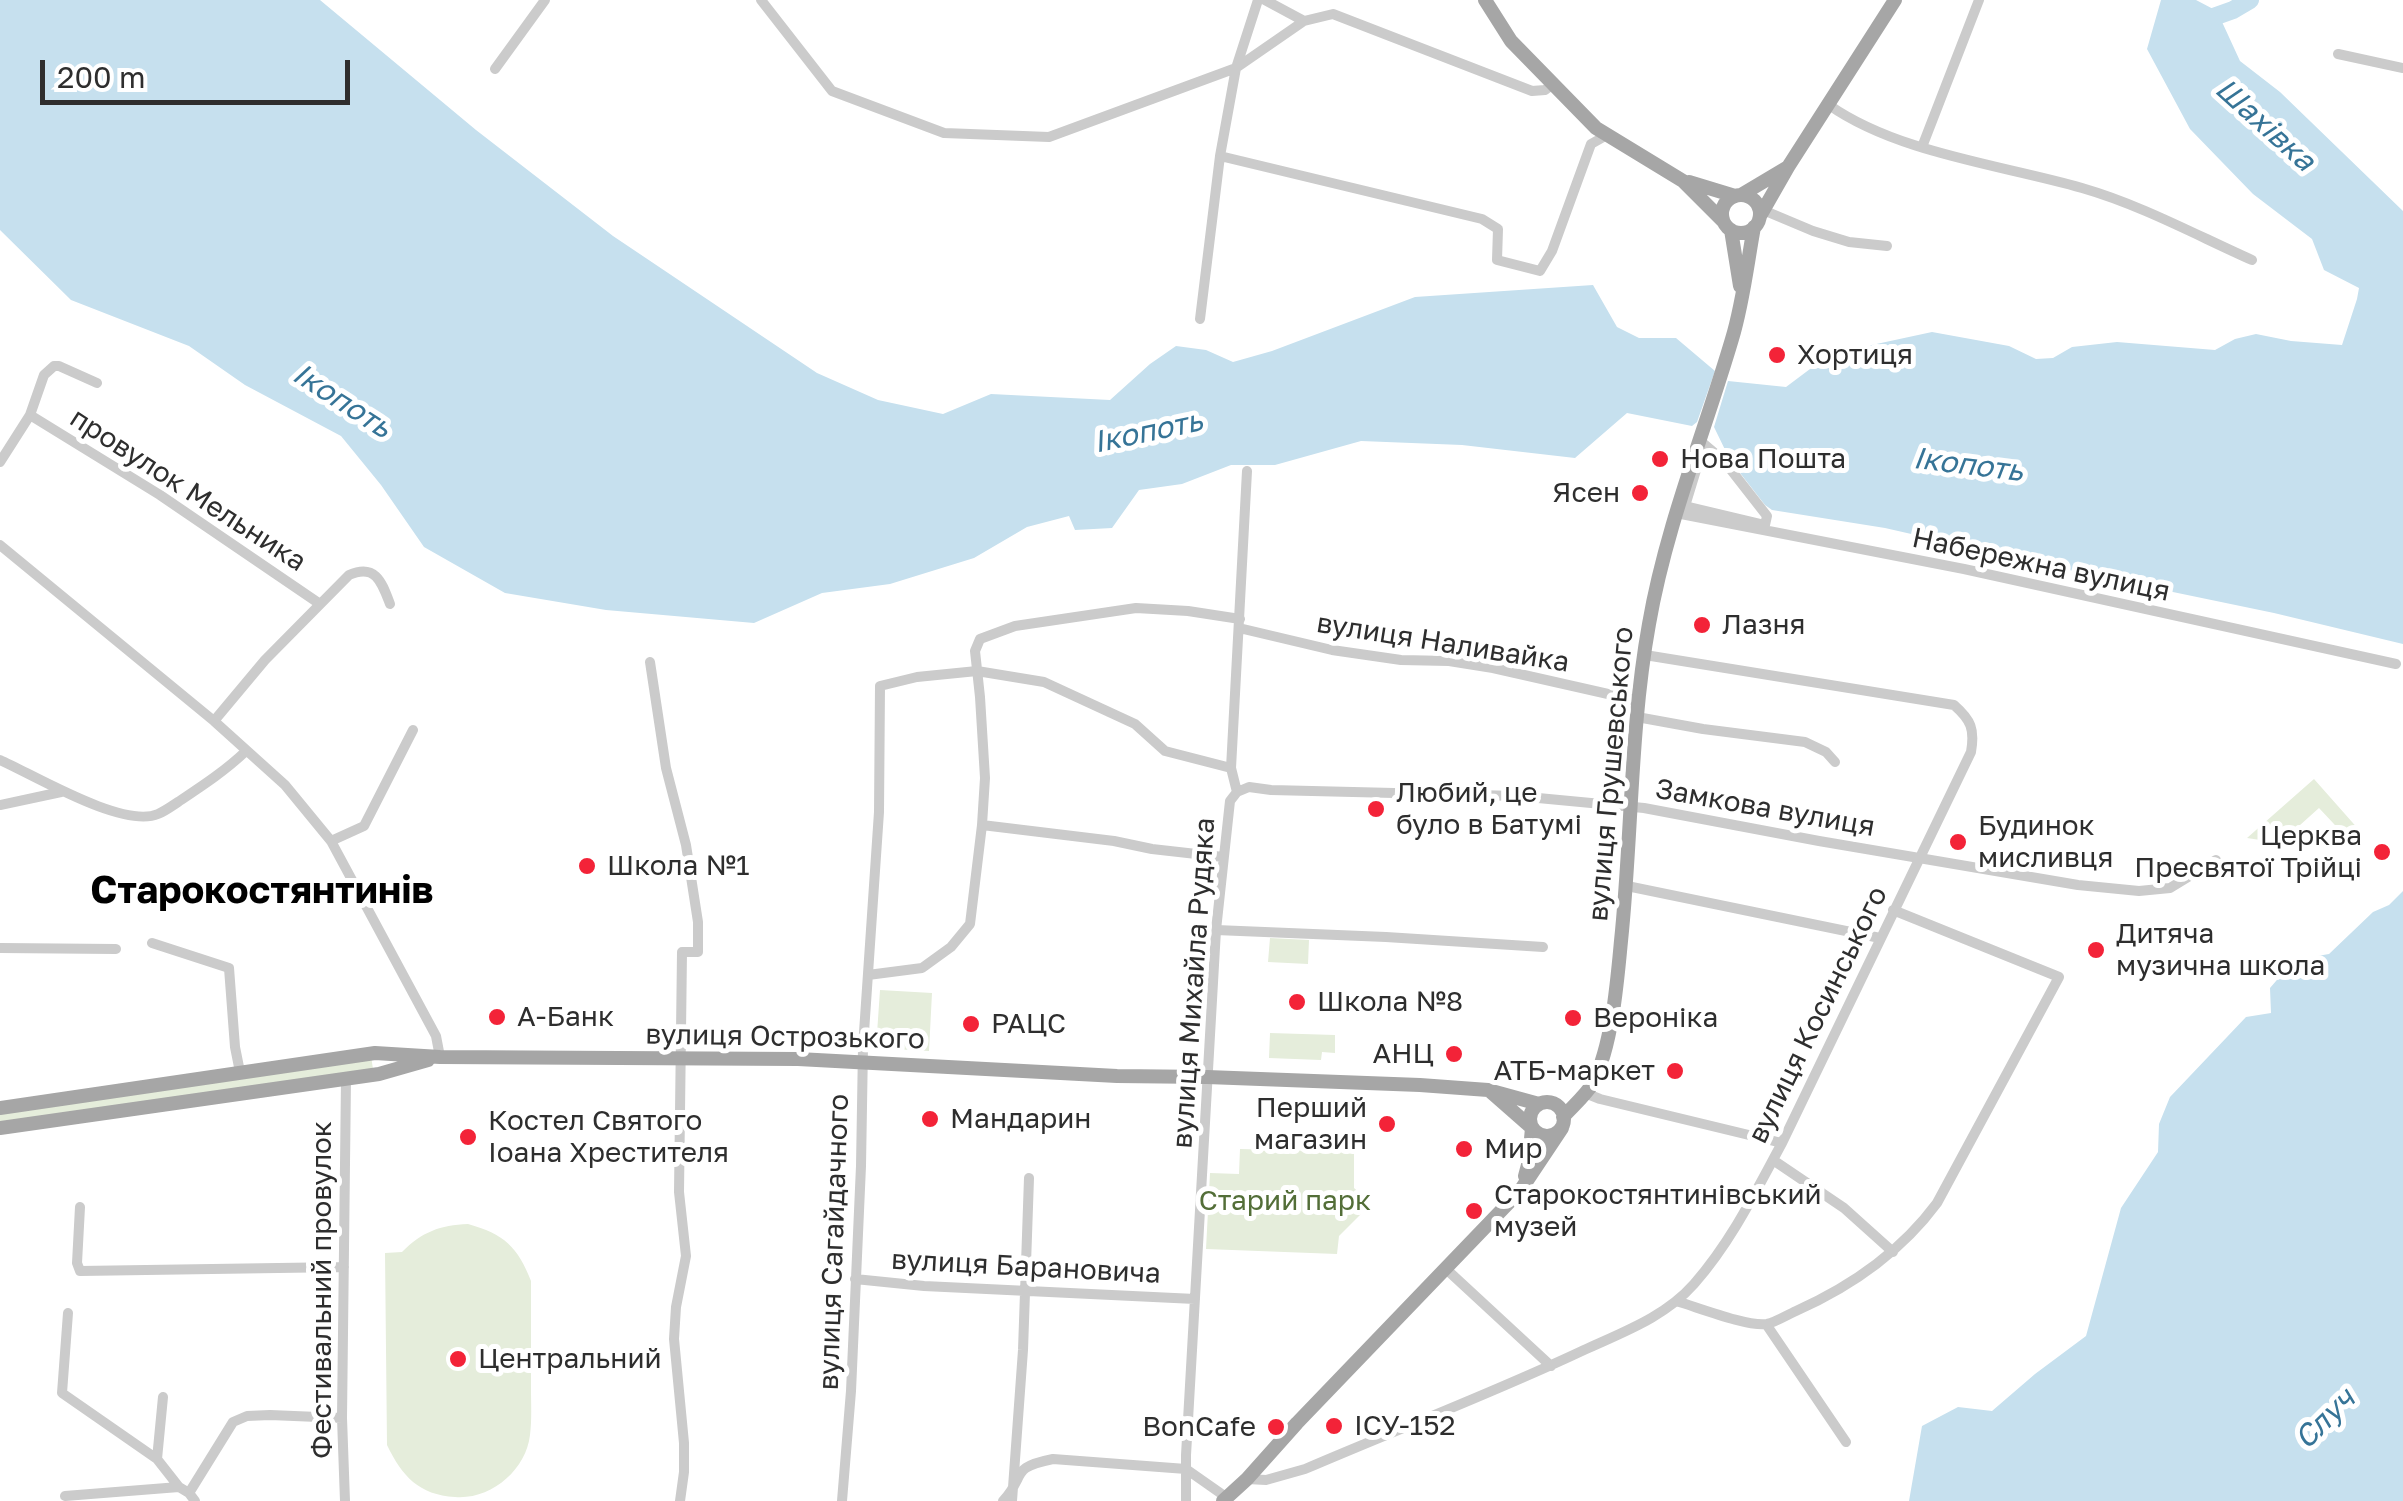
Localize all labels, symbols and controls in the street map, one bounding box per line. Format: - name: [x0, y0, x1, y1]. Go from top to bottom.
- scale bar: [45, 40, 355, 102]
- text: 200 m: [57, 59, 146, 95]
- water label: Шахівка: [2208, 71, 2322, 179]
- place label: Хортиця: [1797, 338, 1913, 372]
- marker: Хортиця: [1766, 344, 1788, 366]
- water label: Ікопоть: [286, 356, 398, 446]
- street label: провулок Мельника: [64, 401, 312, 579]
- water label: Ікопоть: [1090, 403, 1206, 461]
- water label: Ікопоть: [1911, 440, 2025, 490]
- place label: Нова Пошта: [1680, 442, 1846, 476]
- marker: Нова Пошта: [1649, 448, 1671, 470]
- place label: Ясен: [1552, 476, 1620, 510]
- marker: Ясен: [1629, 482, 1651, 504]
- street label: Набережна вулиця: [1909, 521, 2173, 609]
- street label: вулиця Наливайка: [1314, 606, 1572, 680]
- place label: Лазня: [1722, 608, 1806, 642]
- marker: Лазня: [1691, 614, 1713, 636]
- street label: вулиця Грушевського: [1581, 625, 1641, 923]
- street label: Замкова вулиця: [1653, 772, 1877, 844]
- place label: Любий, це було в Батумі: [1396, 776, 1582, 842]
- marker: Любий, це було в Батумі: [1365, 798, 1387, 820]
- place label: Будинок мисливця: [1978, 809, 2113, 875]
- street label: вулиця Михайла Рудяка: [1166, 817, 1222, 1149]
- place label: Церква Пресвятої Трійці: [2134, 819, 2362, 885]
- marker: Будинок мисливця: [1947, 831, 1969, 853]
- marker: Церква Пресвятої Трійці: [2371, 841, 2393, 863]
- place label: Школа №1: [607, 849, 750, 883]
- marker: Школа №1: [576, 855, 598, 877]
- district label: Старокостянтинів: [90, 868, 434, 914]
- street label: вулиця Косинського: [1741, 881, 1895, 1149]
- place label: Дитяча музична школа: [2116, 917, 2325, 983]
- marker: Дитяча музична школа: [2085, 939, 2107, 961]
- place label: Школа №8: [1317, 985, 1463, 1019]
- marker: Школа №8: [1286, 991, 1308, 1013]
- place label: А-Банк: [517, 1000, 614, 1034]
- place label: Вероніка: [1593, 1001, 1718, 1035]
- marker: А-Банк: [486, 1006, 508, 1028]
- place label: РАЦС: [991, 1007, 1066, 1041]
- marker: Вероніка: [1562, 1007, 1584, 1029]
- marker: РАЦС: [960, 1013, 982, 1035]
- street label: вулиця Острозького: [645, 1018, 925, 1056]
- place label: АНЦ: [1373, 1037, 1434, 1071]
- marker: АНЦ: [1443, 1043, 1465, 1065]
- place label: АТБ-маркет: [1493, 1054, 1655, 1088]
- marker: АТБ-маркет: [1664, 1060, 1686, 1082]
- place label: Перший магазин: [1254, 1091, 1367, 1157]
- street label: вулиця Сагайдачного: [812, 1093, 856, 1391]
- place label: Мандарин: [950, 1102, 1091, 1136]
- place label: Костел Святого Іоана Хрестителя: [488, 1104, 729, 1170]
- marker: Мандарин: [919, 1108, 941, 1130]
- marker: Перший магазин: [1376, 1113, 1398, 1135]
- street label: Фестивальний провулок: [305, 1121, 339, 1459]
- marker: Костел Святого Іоана Хрестителя: [457, 1126, 479, 1148]
- place label: Мир: [1484, 1132, 1542, 1166]
- marker: Мир: [1453, 1138, 1475, 1160]
- place label: Старокостянтинівський музей: [1494, 1178, 1822, 1244]
- park label: Старий парк: [1199, 1184, 1371, 1218]
- marker: Старокостянтинівський музей: [1463, 1200, 1485, 1222]
- street label: вулиця Барановича: [890, 1243, 1162, 1291]
- place label: Центральний: [478, 1342, 662, 1376]
- marker: Центральний: [447, 1348, 469, 1370]
- water label: Случ: [2287, 1381, 2363, 1457]
- place label: ІСУ-152: [1354, 1409, 1456, 1443]
- place label: BonCafe: [1142, 1410, 1256, 1444]
- marker: ІСУ-152: [1323, 1415, 1345, 1437]
- marker: BonCafe: [1265, 1416, 1287, 1438]

